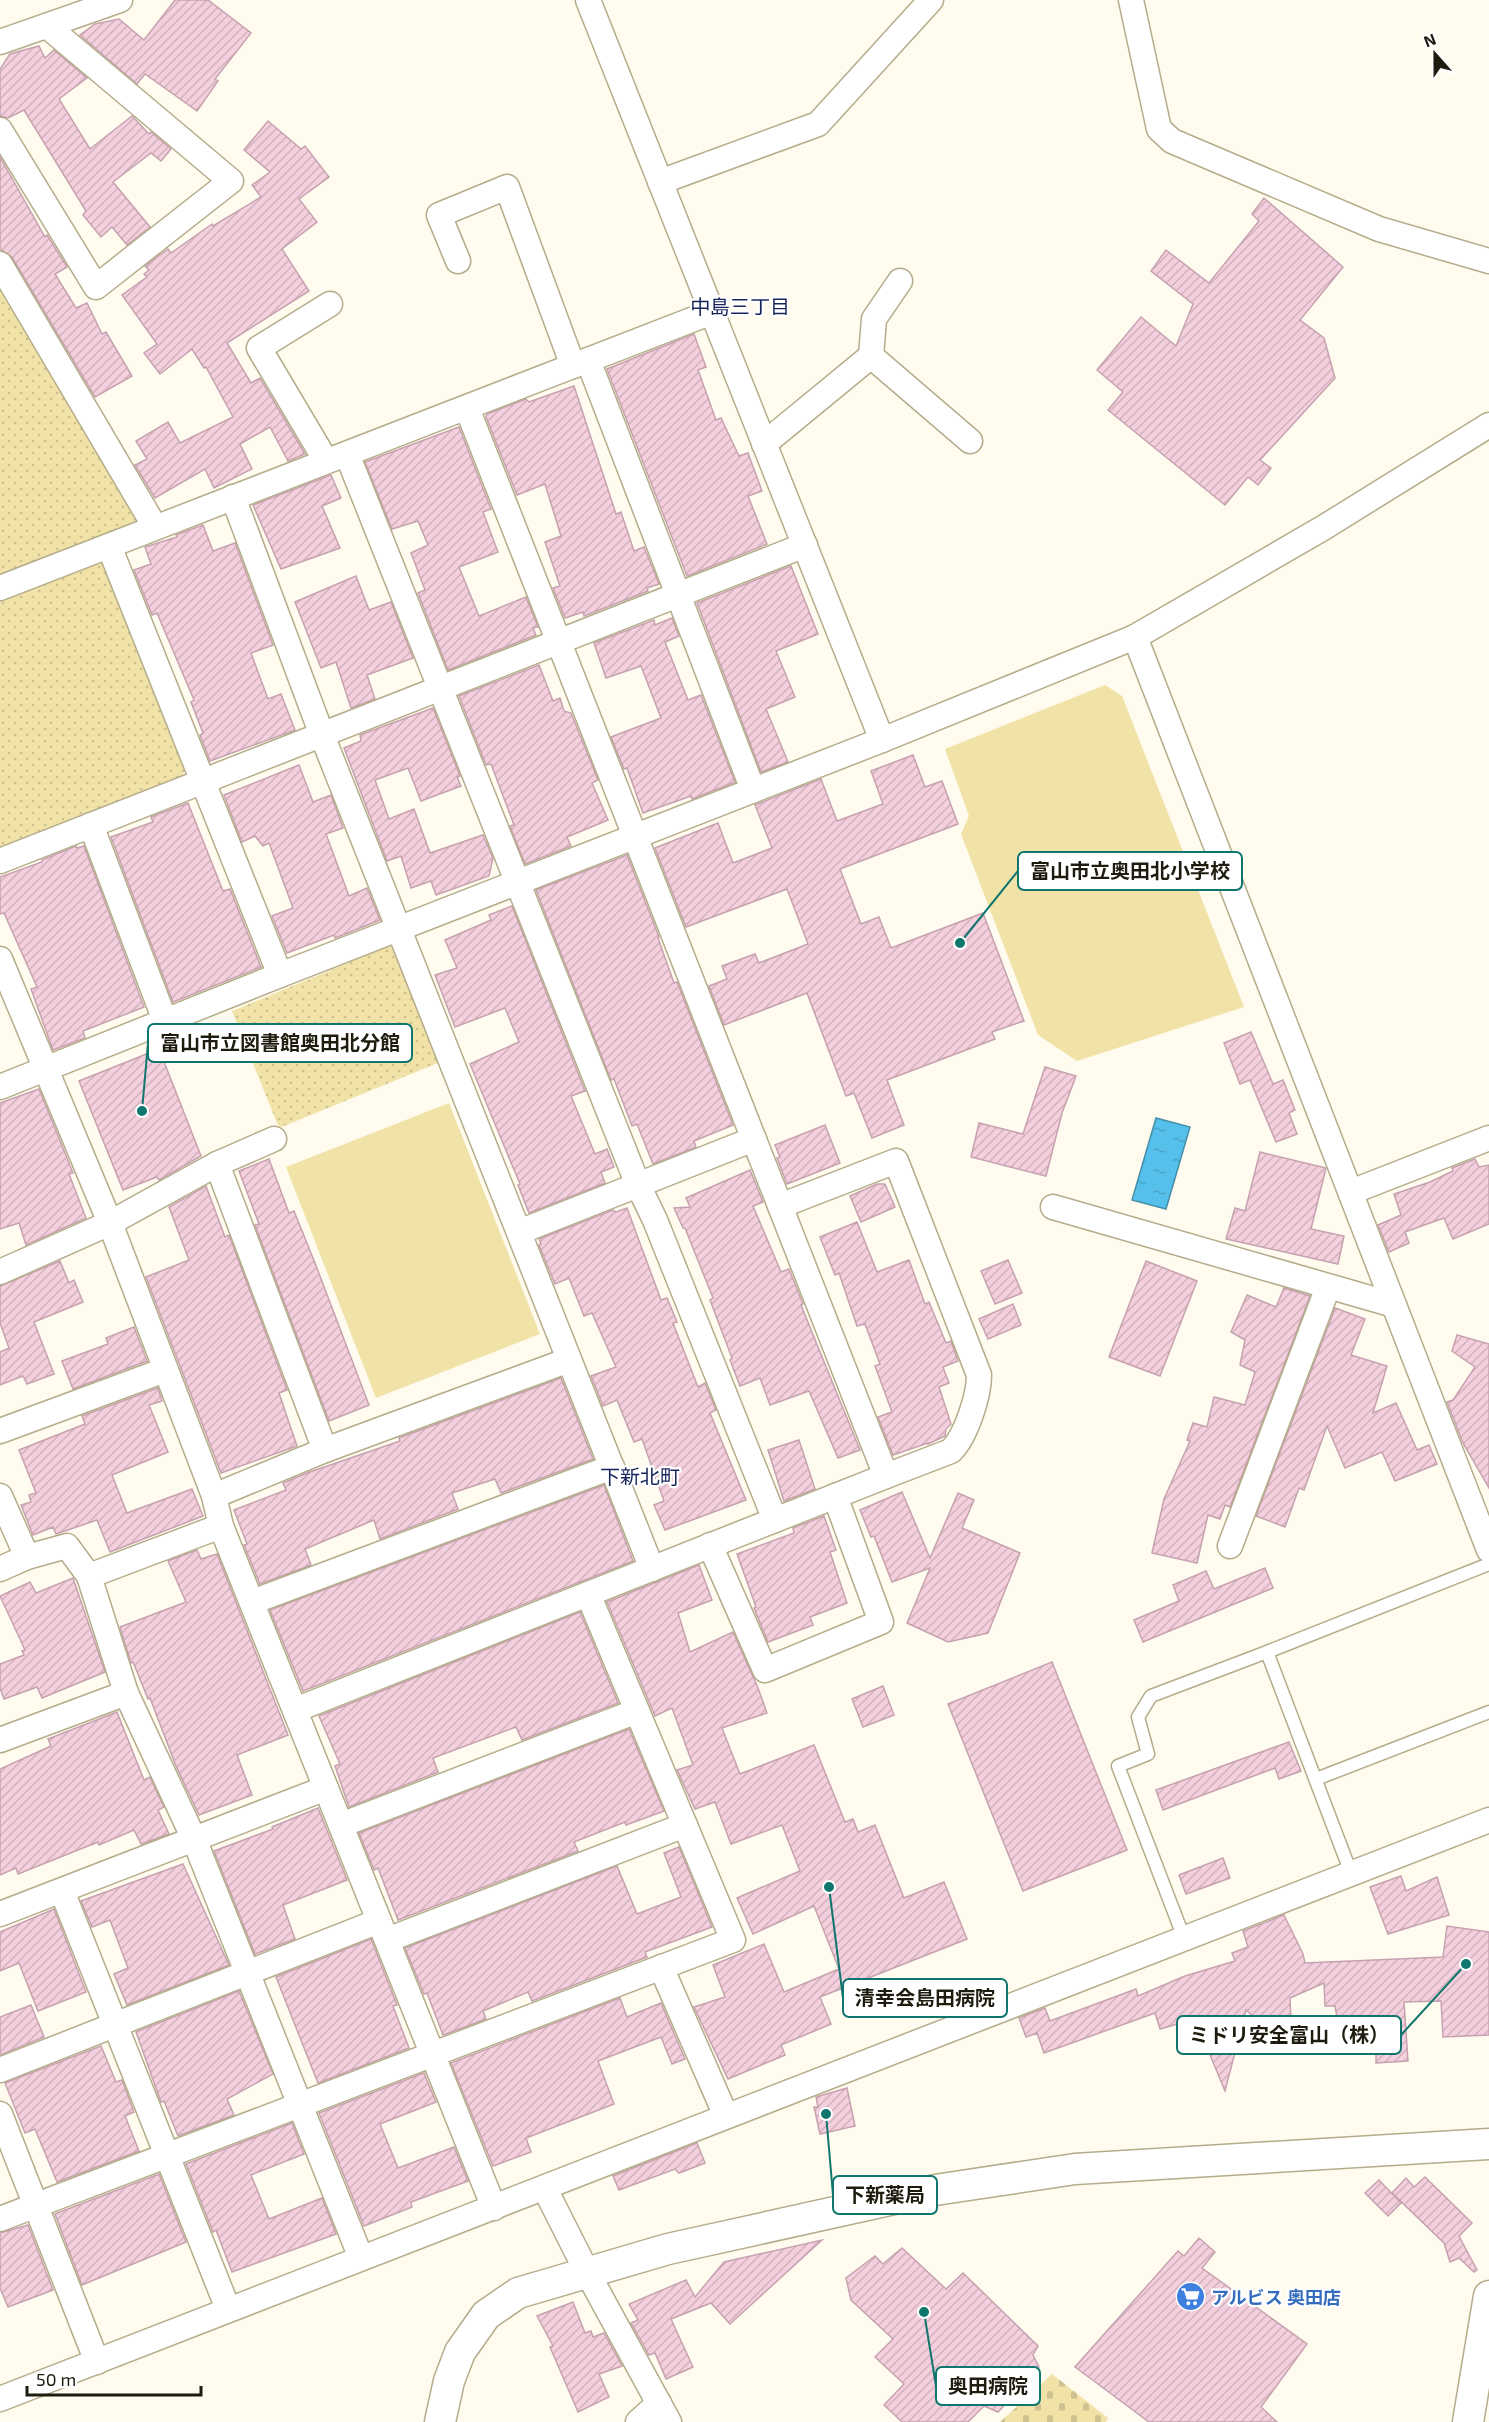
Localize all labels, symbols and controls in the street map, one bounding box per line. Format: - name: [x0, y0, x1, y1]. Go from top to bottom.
- north arrow: [1405, 24, 1465, 84]
- text: N: [1421, 29, 1438, 50]
- district label: 中島三丁目: [690, 294, 790, 318]
- callout: 富山市立奥田北小学校: [1018, 852, 1242, 890]
- text: 富山市立奥田北小学校: [1030, 858, 1230, 882]
- callout: 富山市立図書館奥田北分館: [148, 1024, 412, 1062]
- text: 富山市立図書館奥田北分館: [160, 1030, 400, 1054]
- district label: 下新北町: [600, 1464, 680, 1488]
- callout: 清幸会島田病院: [843, 1979, 1007, 2017]
- text: 清幸会島田病院: [855, 1985, 995, 2009]
- callout: ミドリ安全富山（株）: [1177, 2016, 1401, 2054]
- text: ミドリ安全富山（株）: [1189, 2022, 1389, 2046]
- callout: 下新薬局: [833, 2176, 937, 2214]
- text: 下新薬局: [845, 2182, 925, 2206]
- supermarket icon: アルビス 奥田店: [1174, 2281, 1206, 2313]
- place label: アルビス 奥田店: [1211, 2286, 1341, 2308]
- scale bar: [27, 2359, 201, 2397]
- callout: 奥田病院: [936, 2367, 1040, 2405]
- text: 50 m: [36, 2368, 76, 2390]
- text: 奥田病院: [948, 2373, 1028, 2397]

